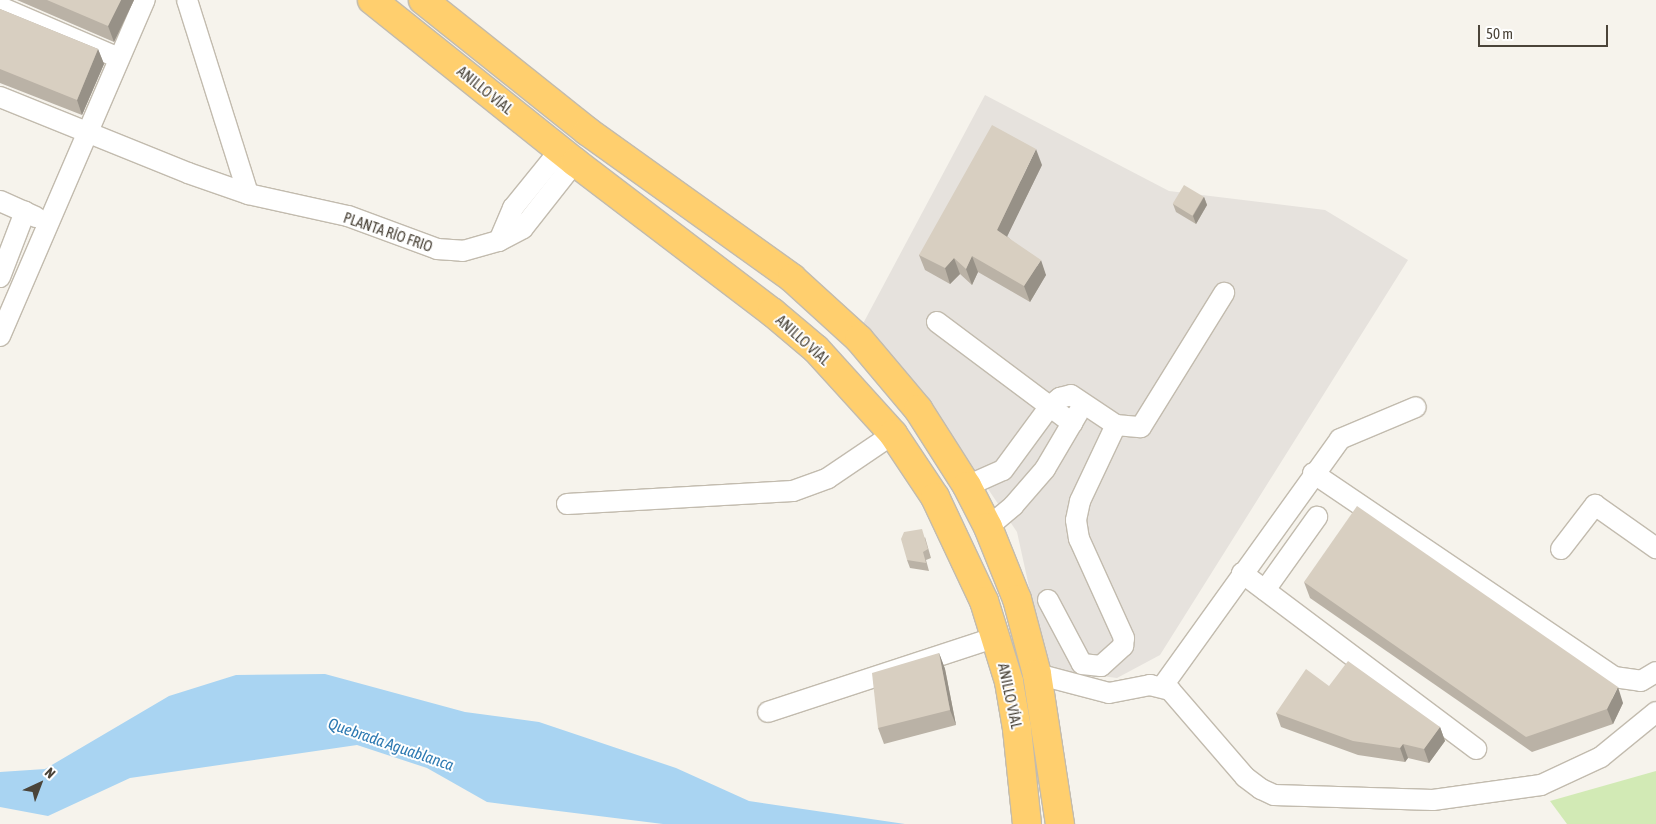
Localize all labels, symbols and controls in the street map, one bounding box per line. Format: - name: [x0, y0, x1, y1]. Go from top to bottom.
- scale bar: [1481, 15, 1611, 47]
- text: 50 m: [1486, 25, 1513, 42]
- street label: ANILLO VÍAL: [454, 62, 516, 118]
- street label: PLANTA RÍO FRIO: [341, 208, 435, 256]
- street label: ANILLO VÍAL: [772, 311, 834, 369]
- street label: ANILLO VÍAL: [994, 662, 1026, 730]
- water label: Quebrada Aguablanca: [326, 714, 456, 774]
- north arrow: [15, 759, 65, 809]
- text: N: [42, 764, 59, 782]

